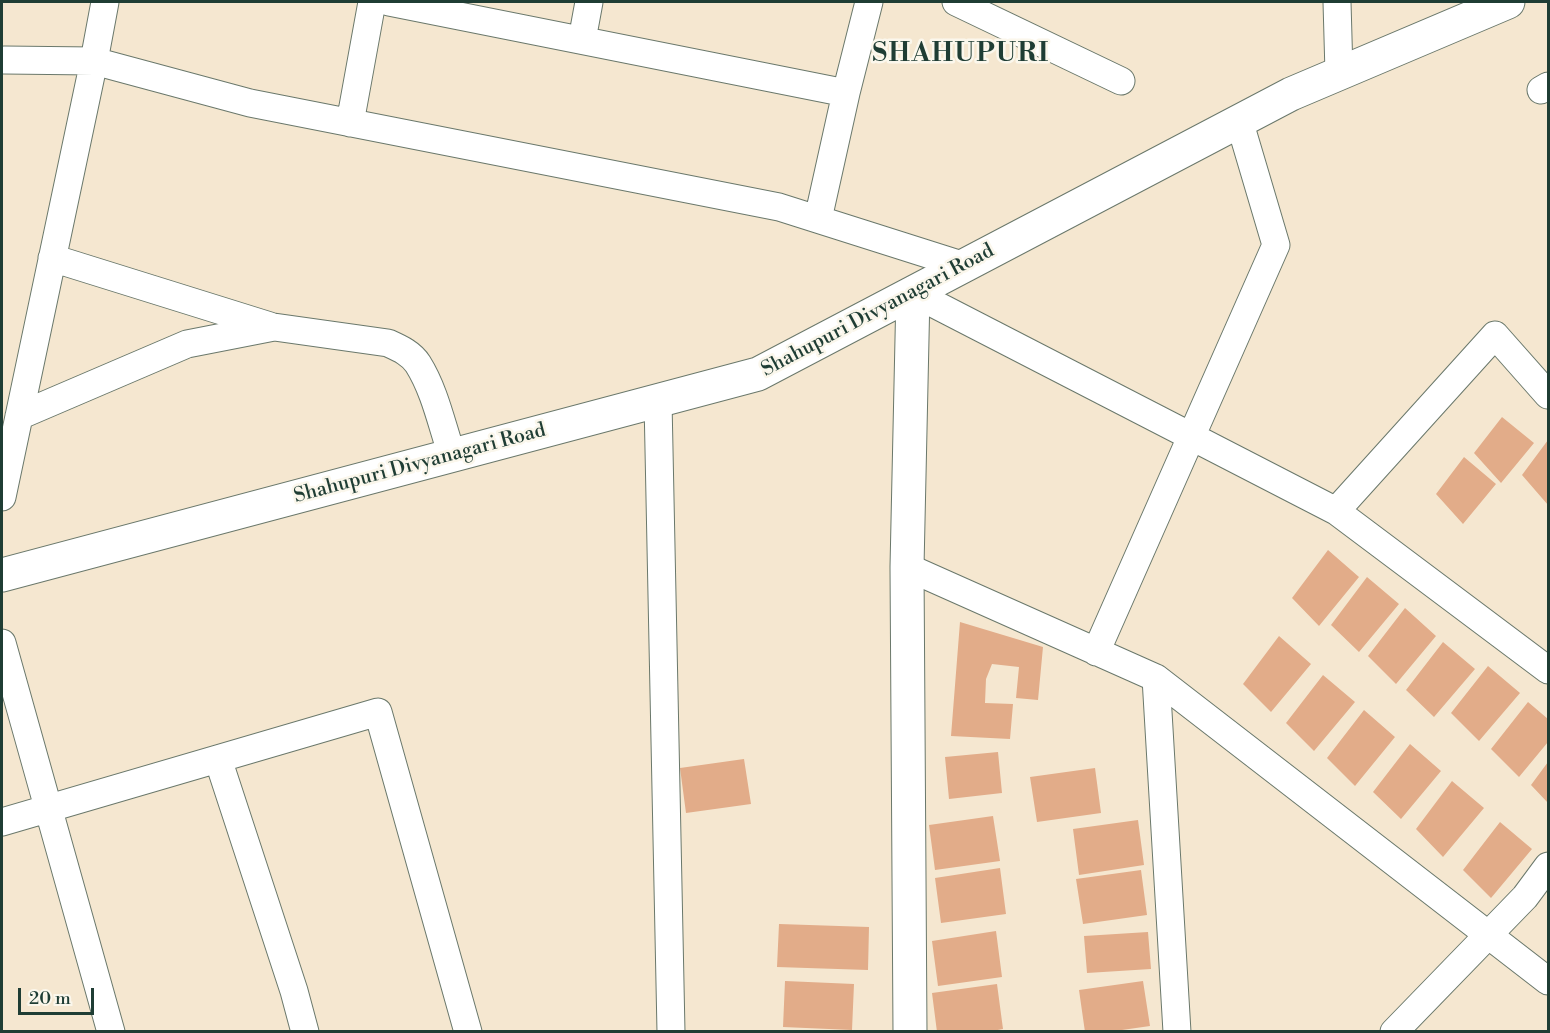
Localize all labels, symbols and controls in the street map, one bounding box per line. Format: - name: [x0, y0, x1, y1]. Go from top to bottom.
- district label: SHAHUPURI: [872, 39, 1050, 71]
- street label: Shahupuri Divyanagari Road: [758, 239, 998, 383]
- street label: Shahupuri Divyanagari Road: [291, 419, 549, 509]
- scale bar: [21, 976, 98, 1014]
- text: 20 m: [29, 987, 71, 1010]

